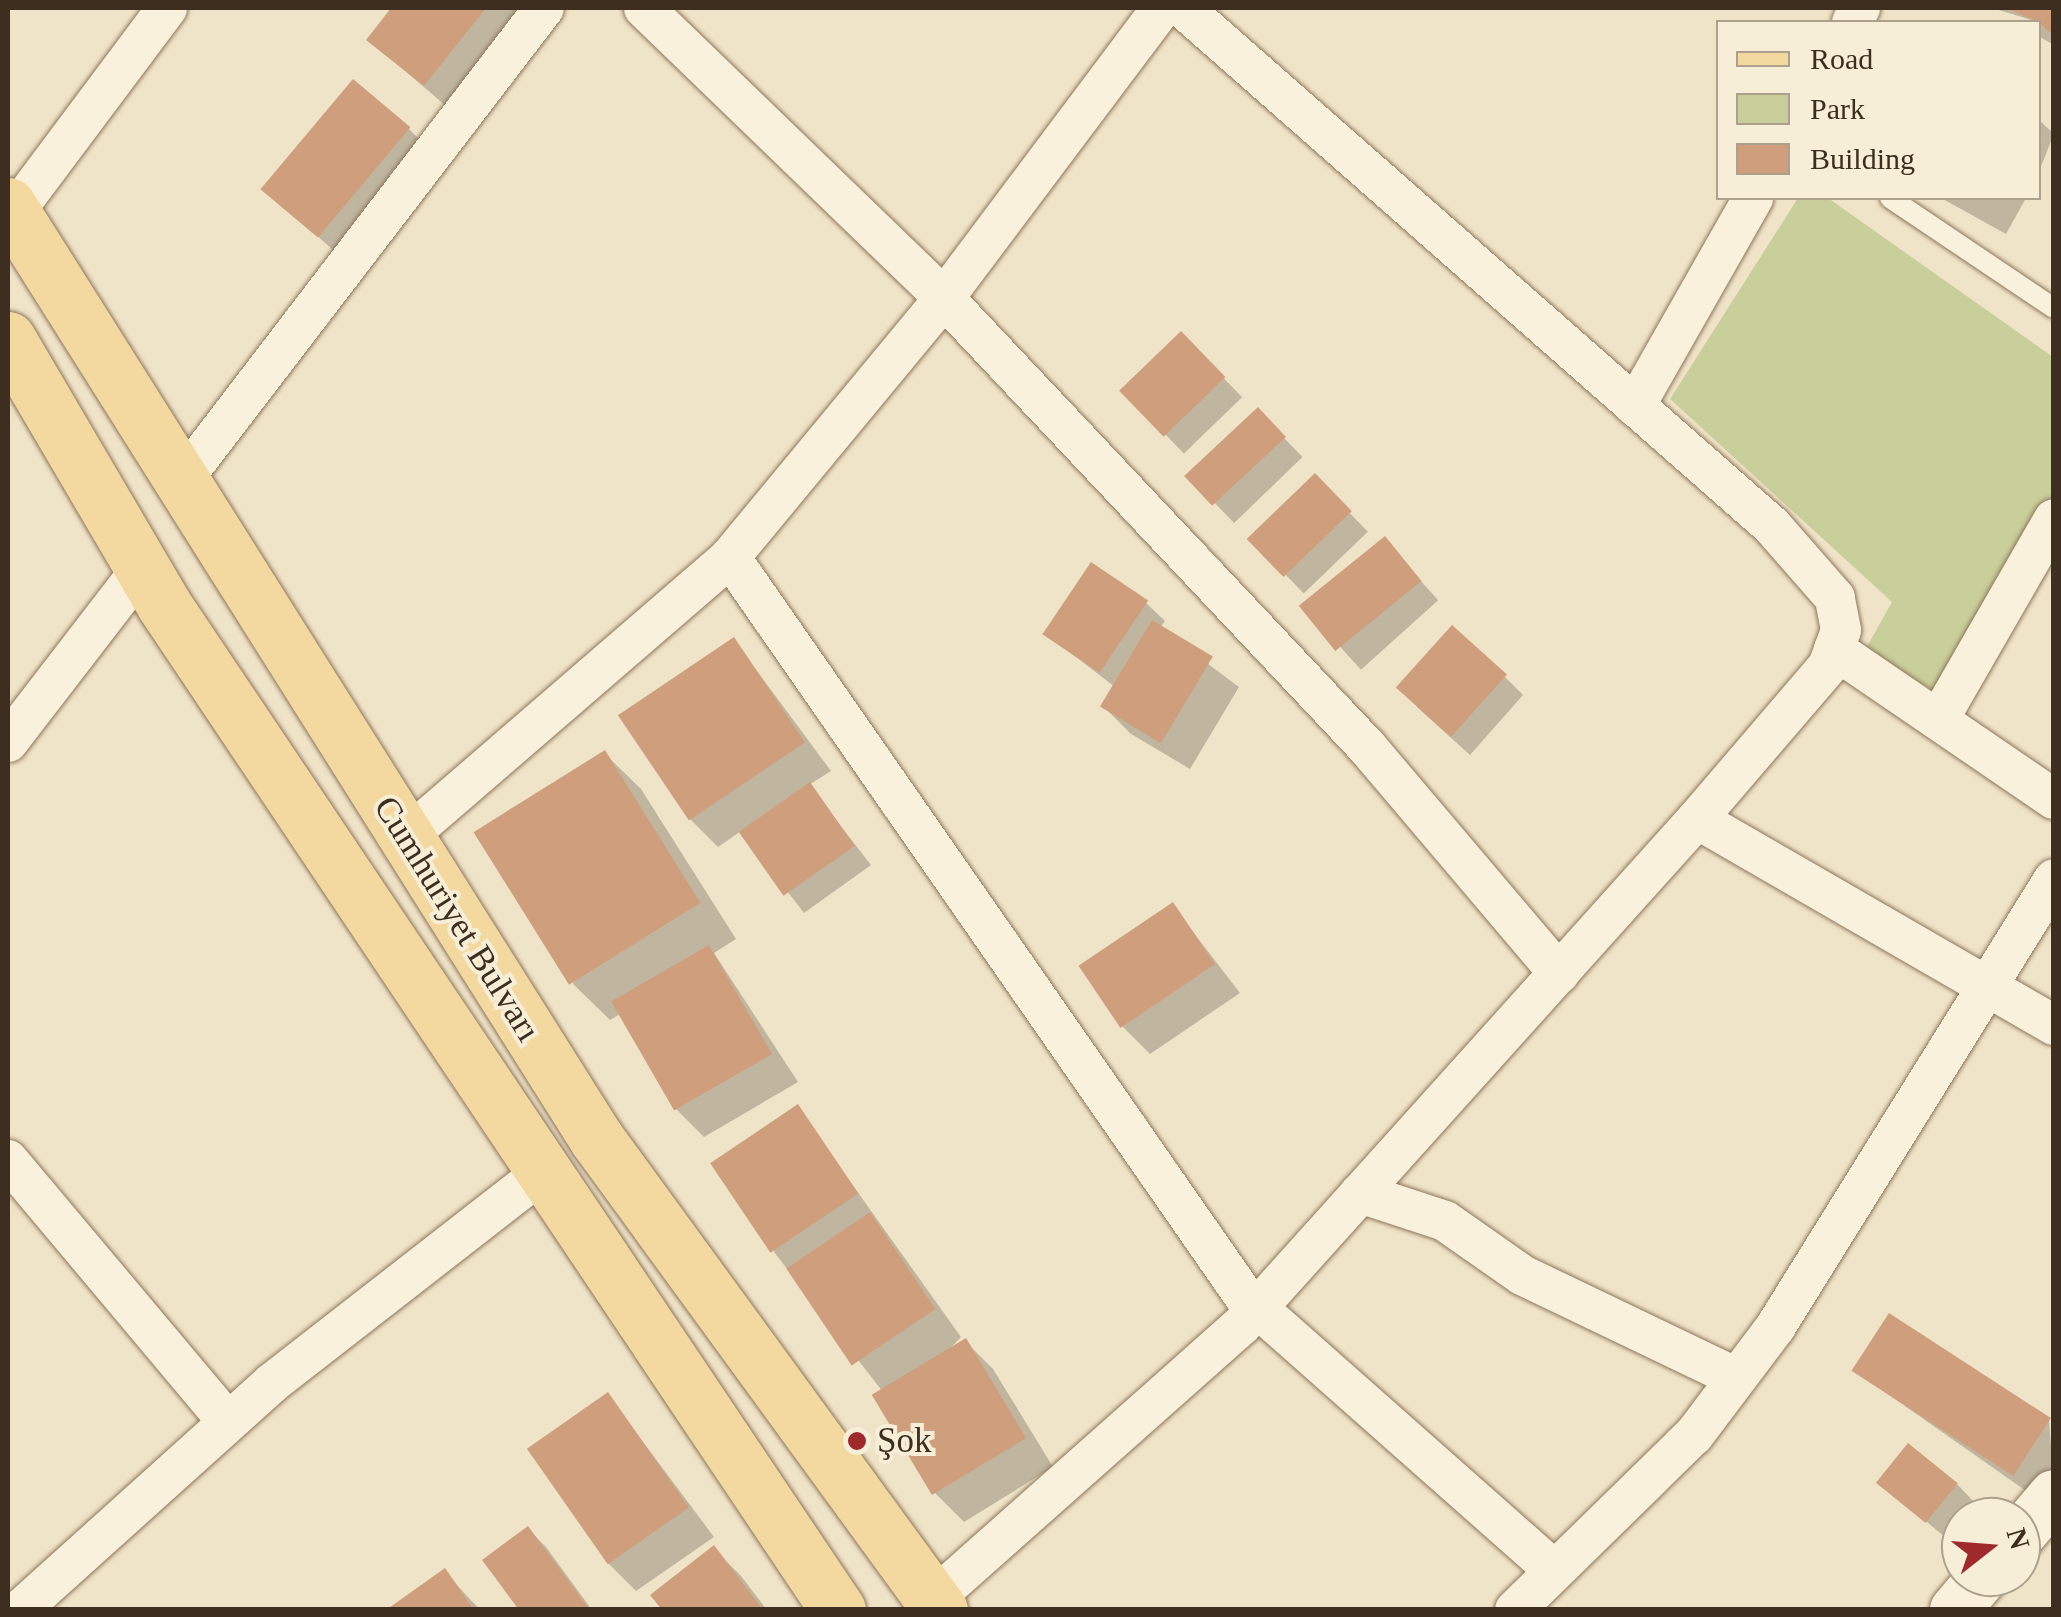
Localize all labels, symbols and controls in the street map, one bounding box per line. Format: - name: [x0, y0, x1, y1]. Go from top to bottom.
- legend: [1716, 20, 2041, 200]
- text: Road: [1810, 42, 1873, 75]
- text: Park: [1810, 92, 1865, 125]
- text: Building: [1810, 142, 1915, 175]
- street label: Cumhuriyet Bulvarı: [365, 789, 549, 1049]
- place label: Şok: [877, 1420, 931, 1462]
- marker: Şok: [846, 1430, 868, 1452]
- north arrow: [1941, 1497, 2041, 1597]
- text: N: [2000, 1524, 2036, 1553]

